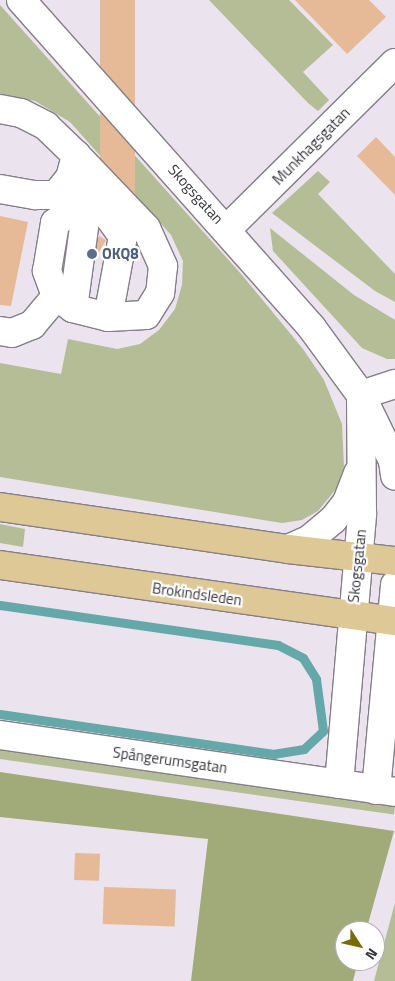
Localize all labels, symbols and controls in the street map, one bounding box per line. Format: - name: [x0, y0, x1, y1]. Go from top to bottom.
- street label: Munkhagsgatan: [269, 104, 353, 188]
- street label: Skogsgatan: [165, 161, 227, 227]
- place label: OKQ8: [102, 245, 139, 263]
- marker: OKQ8: [86, 248, 98, 260]
- street label: Skogsgatan: [344, 528, 370, 604]
- street label: Brokindsleden: [151, 579, 243, 609]
- street label: Spångerumsgatan: [112, 743, 228, 777]
- north arrow: [335, 921, 385, 971]
- text: N: [360, 944, 383, 964]

